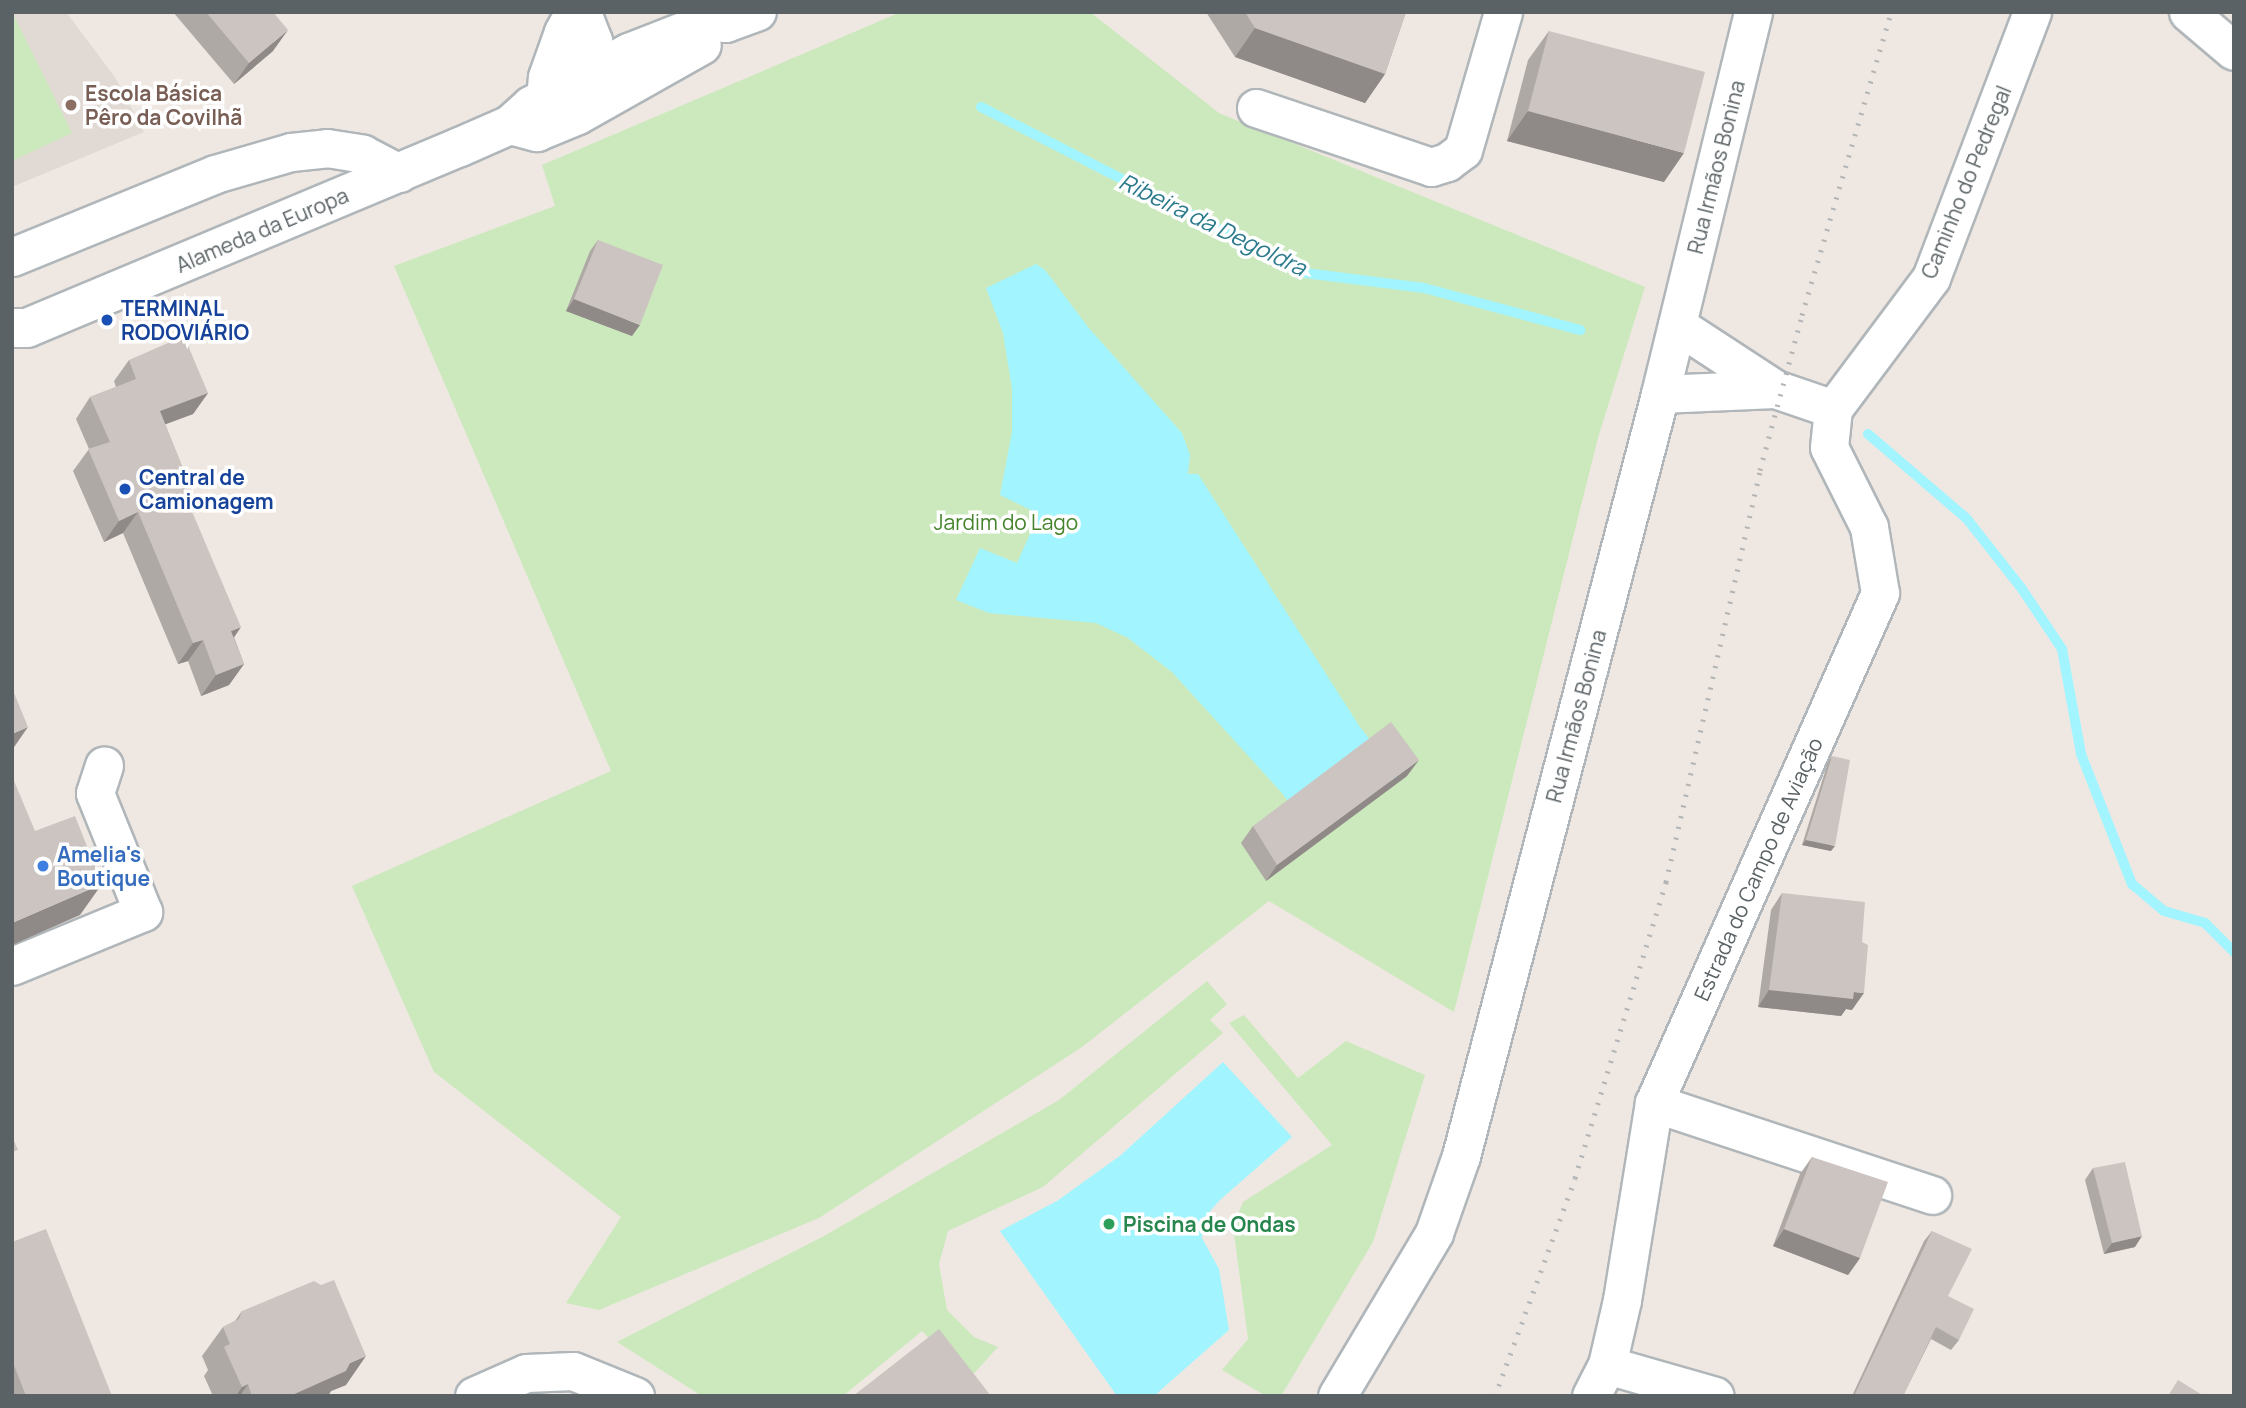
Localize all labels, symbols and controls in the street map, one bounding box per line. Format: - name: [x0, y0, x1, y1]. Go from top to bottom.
- street label: Rua Irmãos Bonina: [1682, 78, 1750, 256]
- place label: Escola Básica Pêro da Covilhã: [85, 80, 242, 130]
- street label: Caminho do Pedregal: [1916, 82, 2016, 282]
- marker: Escola Básica Pêro da Covilhã: [63, 97, 79, 113]
- water label: Ribeira da Degoldra: [1115, 167, 1311, 281]
- street label: Alameda da Europa: [172, 182, 352, 278]
- place label: TERMINAL RODOVIÁRIO: [121, 295, 249, 345]
- marker: TERMINAL RODOVIÁRIO: [99, 312, 115, 328]
- place label: Central de Camionagem: [139, 464, 274, 514]
- marker: Central de Camionagem: [117, 481, 133, 497]
- park label: Jardim do Lago: [934, 509, 1078, 535]
- street label: Rua Irmãos Bonina: [1541, 627, 1611, 805]
- street label: Estrada do Campo de Aviação: [1688, 734, 1828, 1004]
- place label: Amelia's Boutique: [57, 841, 150, 891]
- marker: Amelia's Boutique: [35, 858, 51, 874]
- place label: Piscina de Ondas: [1123, 1211, 1296, 1237]
- marker: Piscina de Ondas: [1101, 1216, 1117, 1232]

